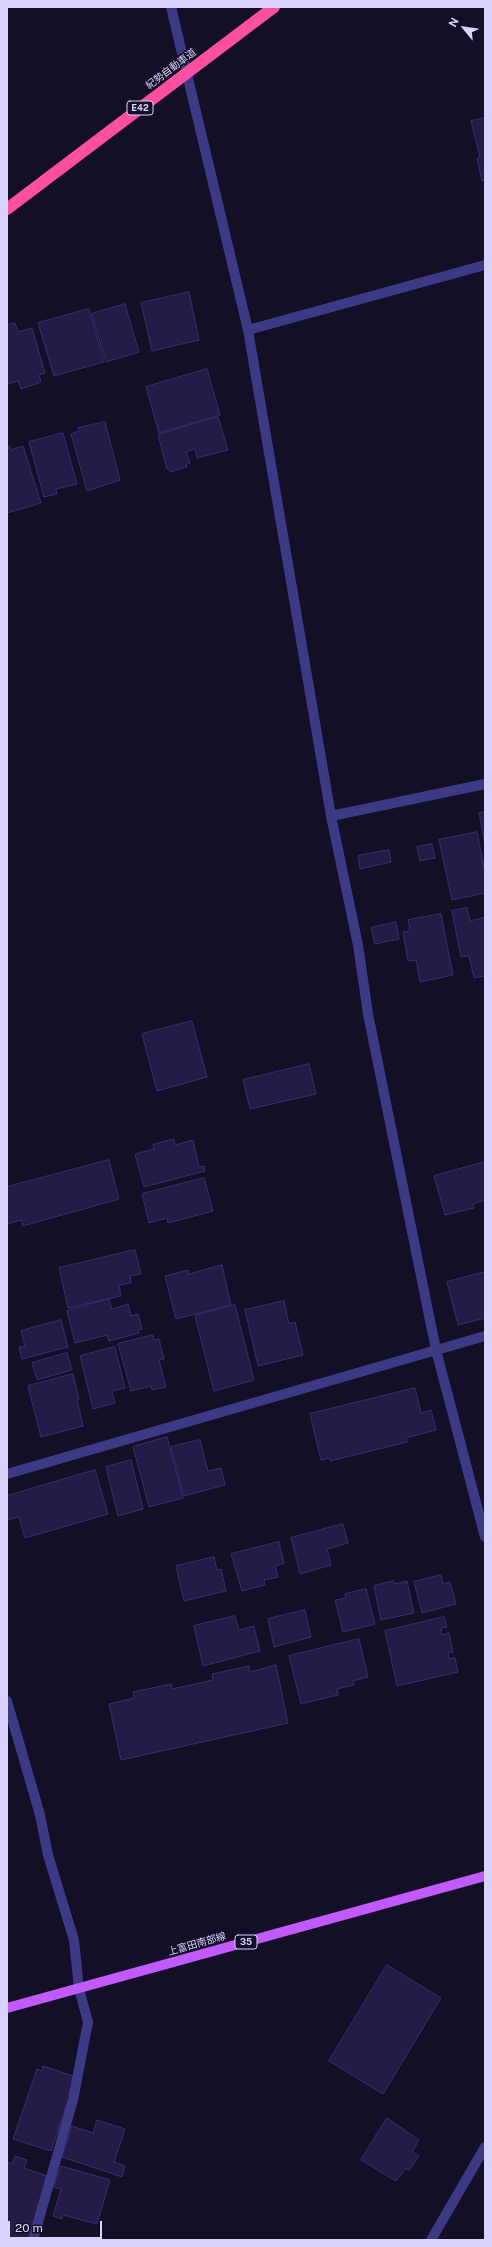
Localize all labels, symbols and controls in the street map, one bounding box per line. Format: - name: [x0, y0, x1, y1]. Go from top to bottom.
- north arrow: [444, 8, 484, 48]
- text: N: [446, 16, 461, 29]
- street label: 紀勢自動車道: [143, 46, 199, 92]
- road number: E42: [127, 101, 153, 115]
- street label: 上富田南部線: [167, 1930, 227, 1958]
- road number: 35: [235, 1935, 257, 1949]
- scale bar: [10, 2213, 104, 2239]
- text: 20 m: [15, 2221, 43, 2235]

